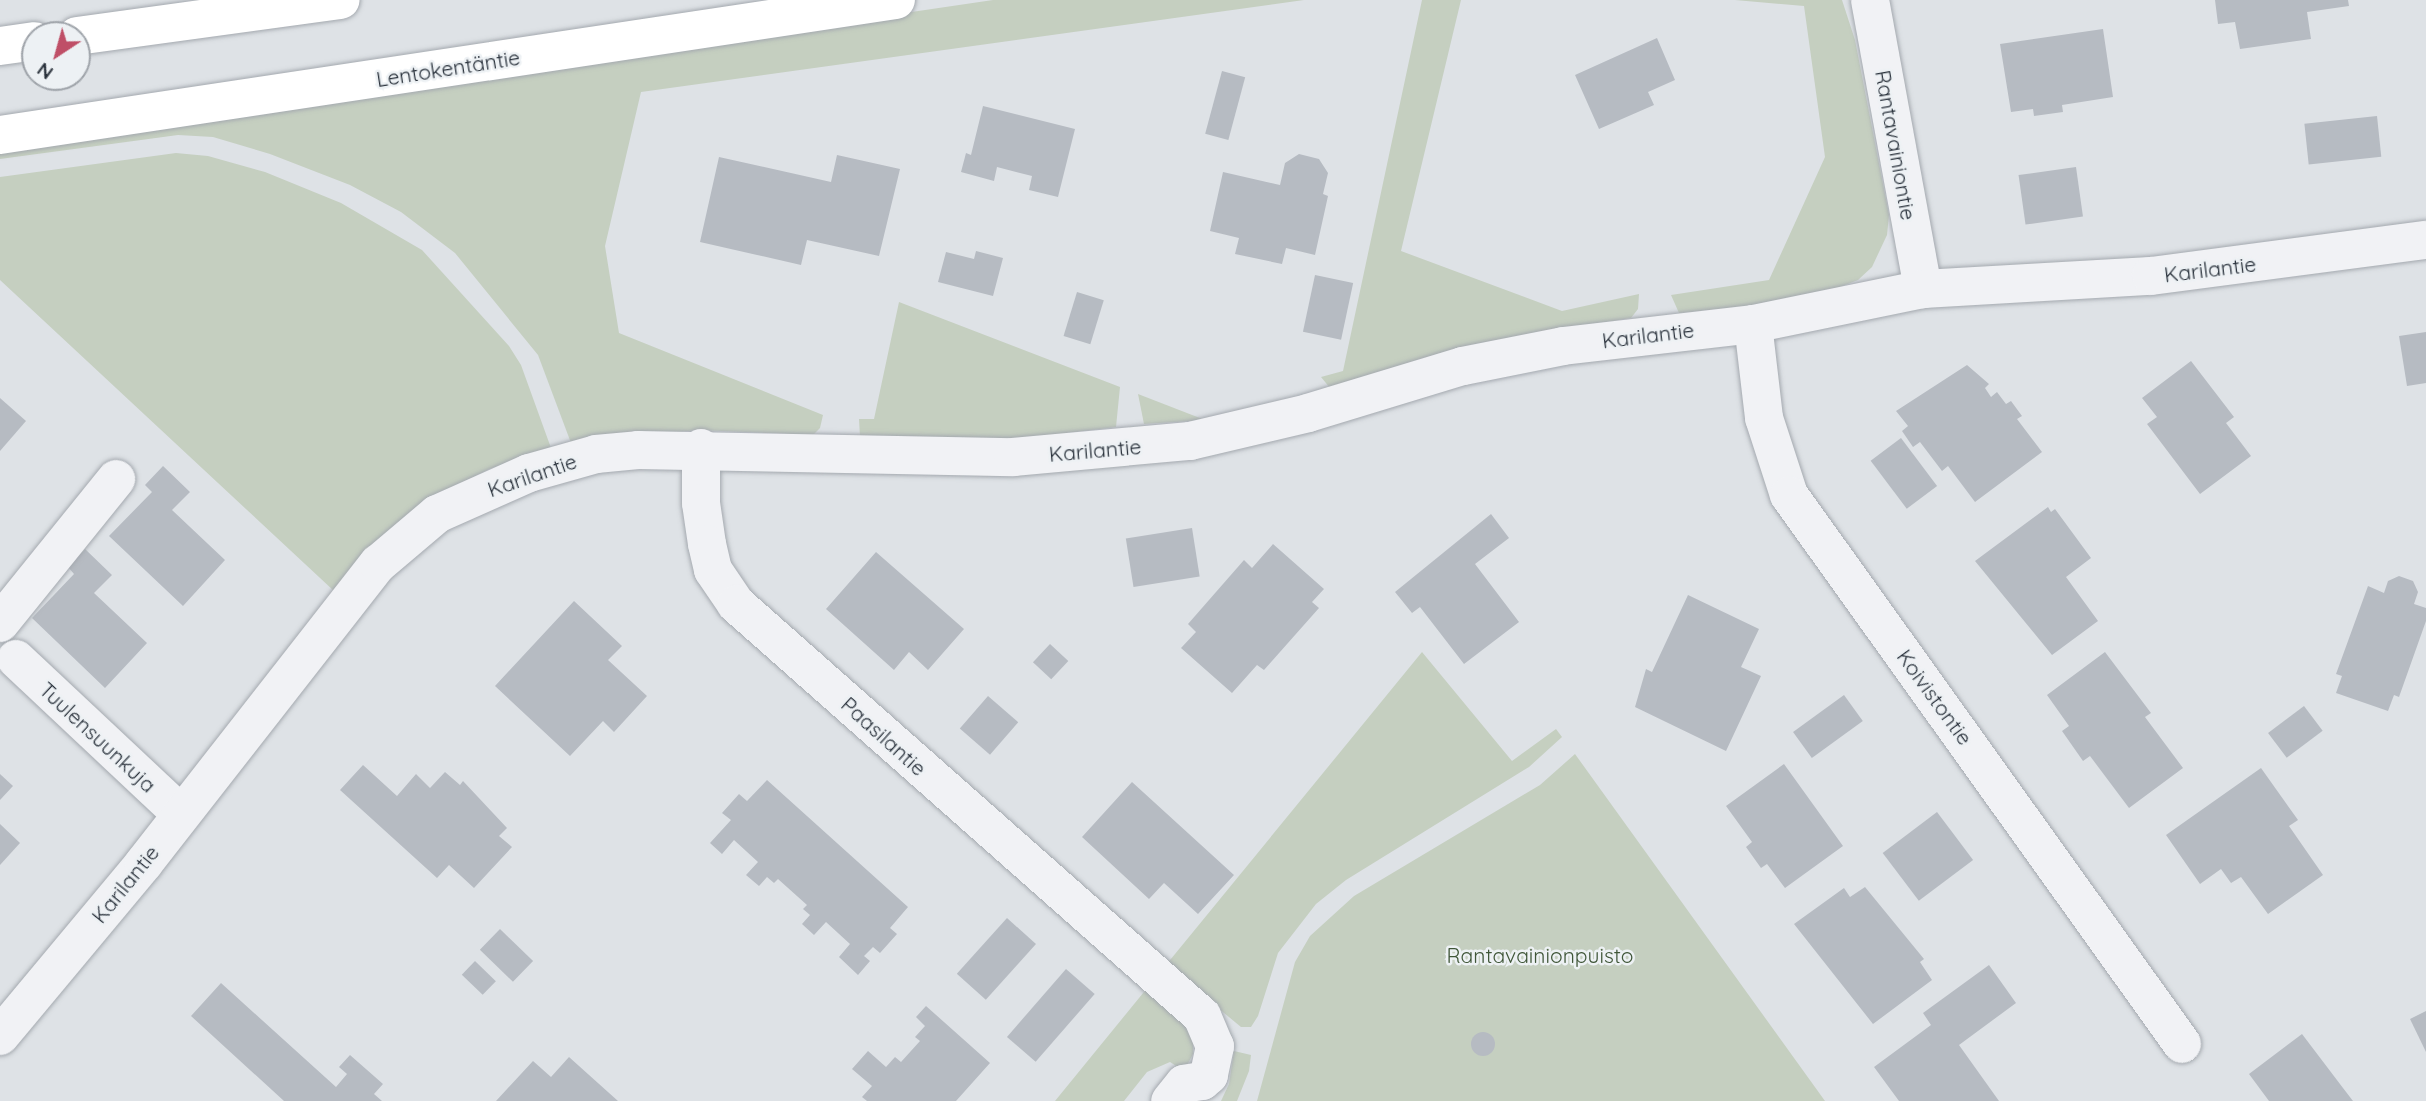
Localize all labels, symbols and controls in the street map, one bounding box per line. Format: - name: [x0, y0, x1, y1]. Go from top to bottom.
- north arrow: [21, 21, 91, 91]
- street label: Lentokentäntie: [374, 44, 522, 92]
- text: N: [32, 58, 58, 85]
- street label: Rantavainiontie: [1870, 68, 1922, 222]
- street label: Karilantie: [2162, 251, 2258, 287]
- street label: Karilantie: [1600, 317, 1696, 353]
- street label: Karilantie: [1048, 433, 1142, 467]
- street label: Karilantie: [484, 448, 580, 502]
- street label: Koivistontie: [1892, 644, 1978, 750]
- street label: Tuulensuunkuja: [35, 677, 161, 797]
- street label: Paasilantie: [836, 691, 932, 781]
- street label: Karilantie: [86, 840, 164, 928]
- park label: Rantavainionpuisto: [1446, 942, 1634, 968]

